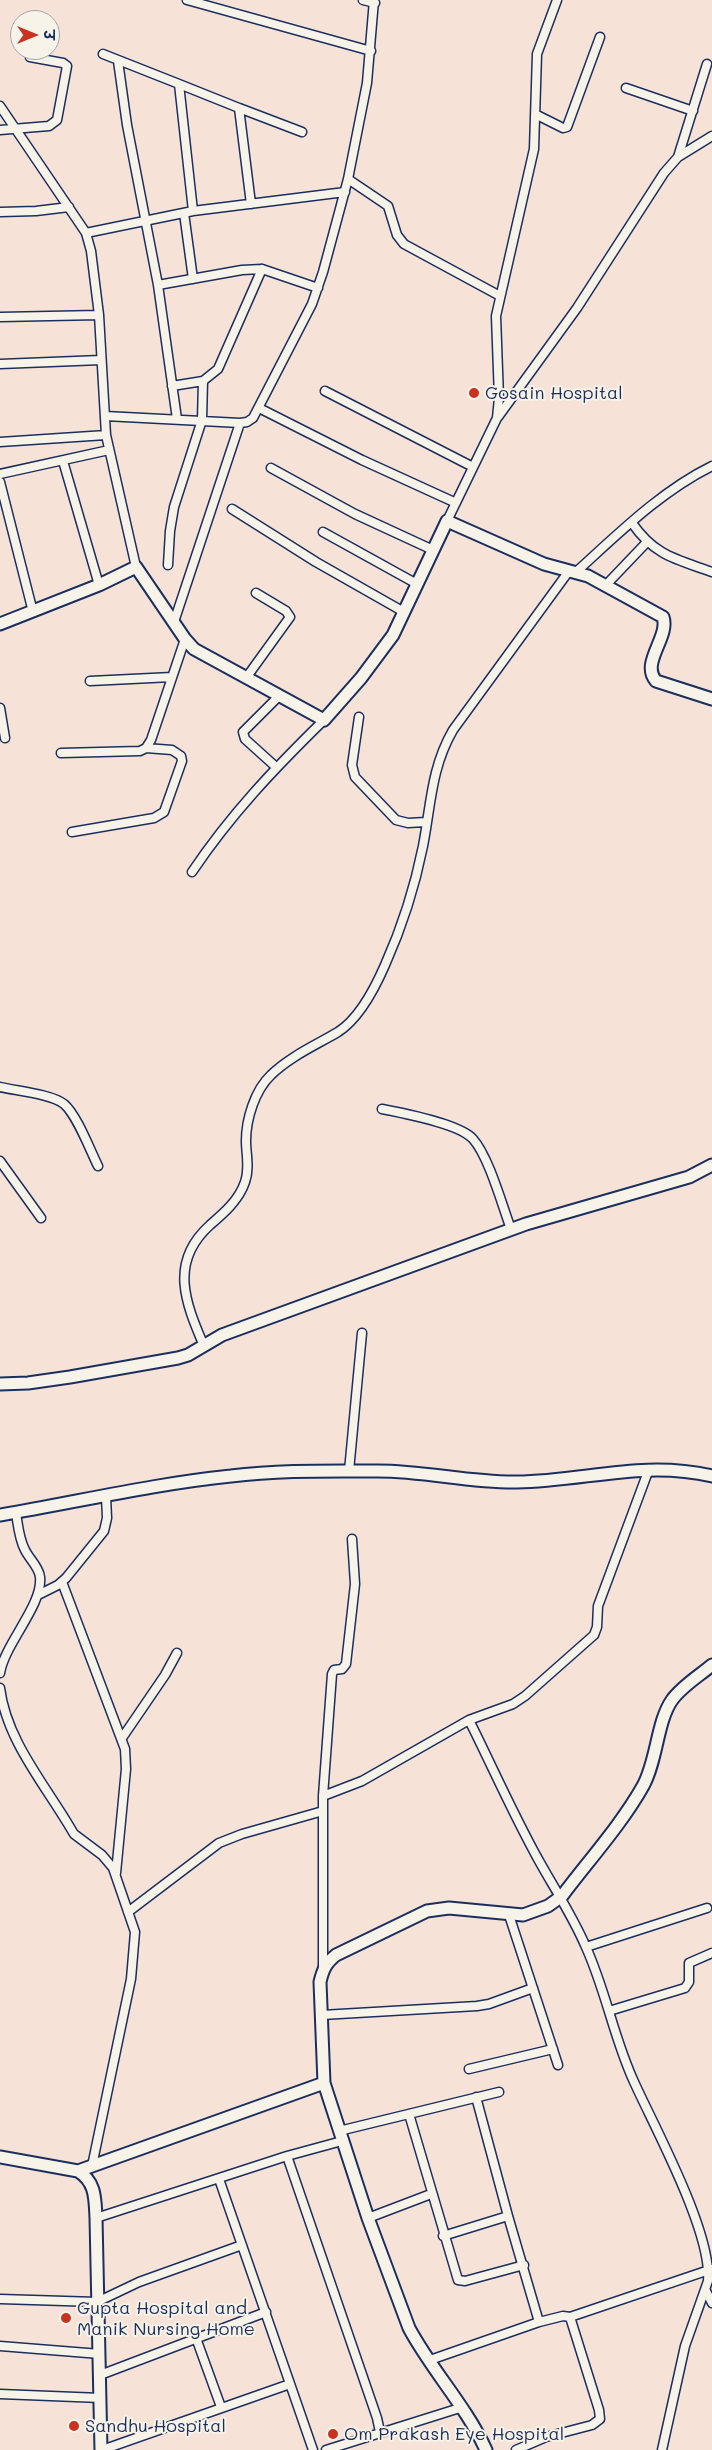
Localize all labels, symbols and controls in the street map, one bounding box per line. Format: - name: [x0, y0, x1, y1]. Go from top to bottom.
- north arrow: [10, 10, 60, 60]
- text: उ: [40, 30, 59, 40]
- place label: Gosain Hospital: [485, 382, 623, 404]
- marker: Gosain Hospital: [467, 386, 481, 400]
- place label: Gupta Hospital and Manik Nursing Home: [77, 2297, 255, 2340]
- marker: Gupta Hospital and Manik Nursing Home: [59, 2311, 73, 2325]
- place label: Sandhu Hospital: [85, 2415, 226, 2437]
- marker: Sandhu Hospital: [67, 2419, 81, 2433]
- place label: Om Prakash Eye Hospital: [344, 2423, 564, 2445]
- marker: Om Prakash Eye Hospital: [326, 2427, 340, 2441]

